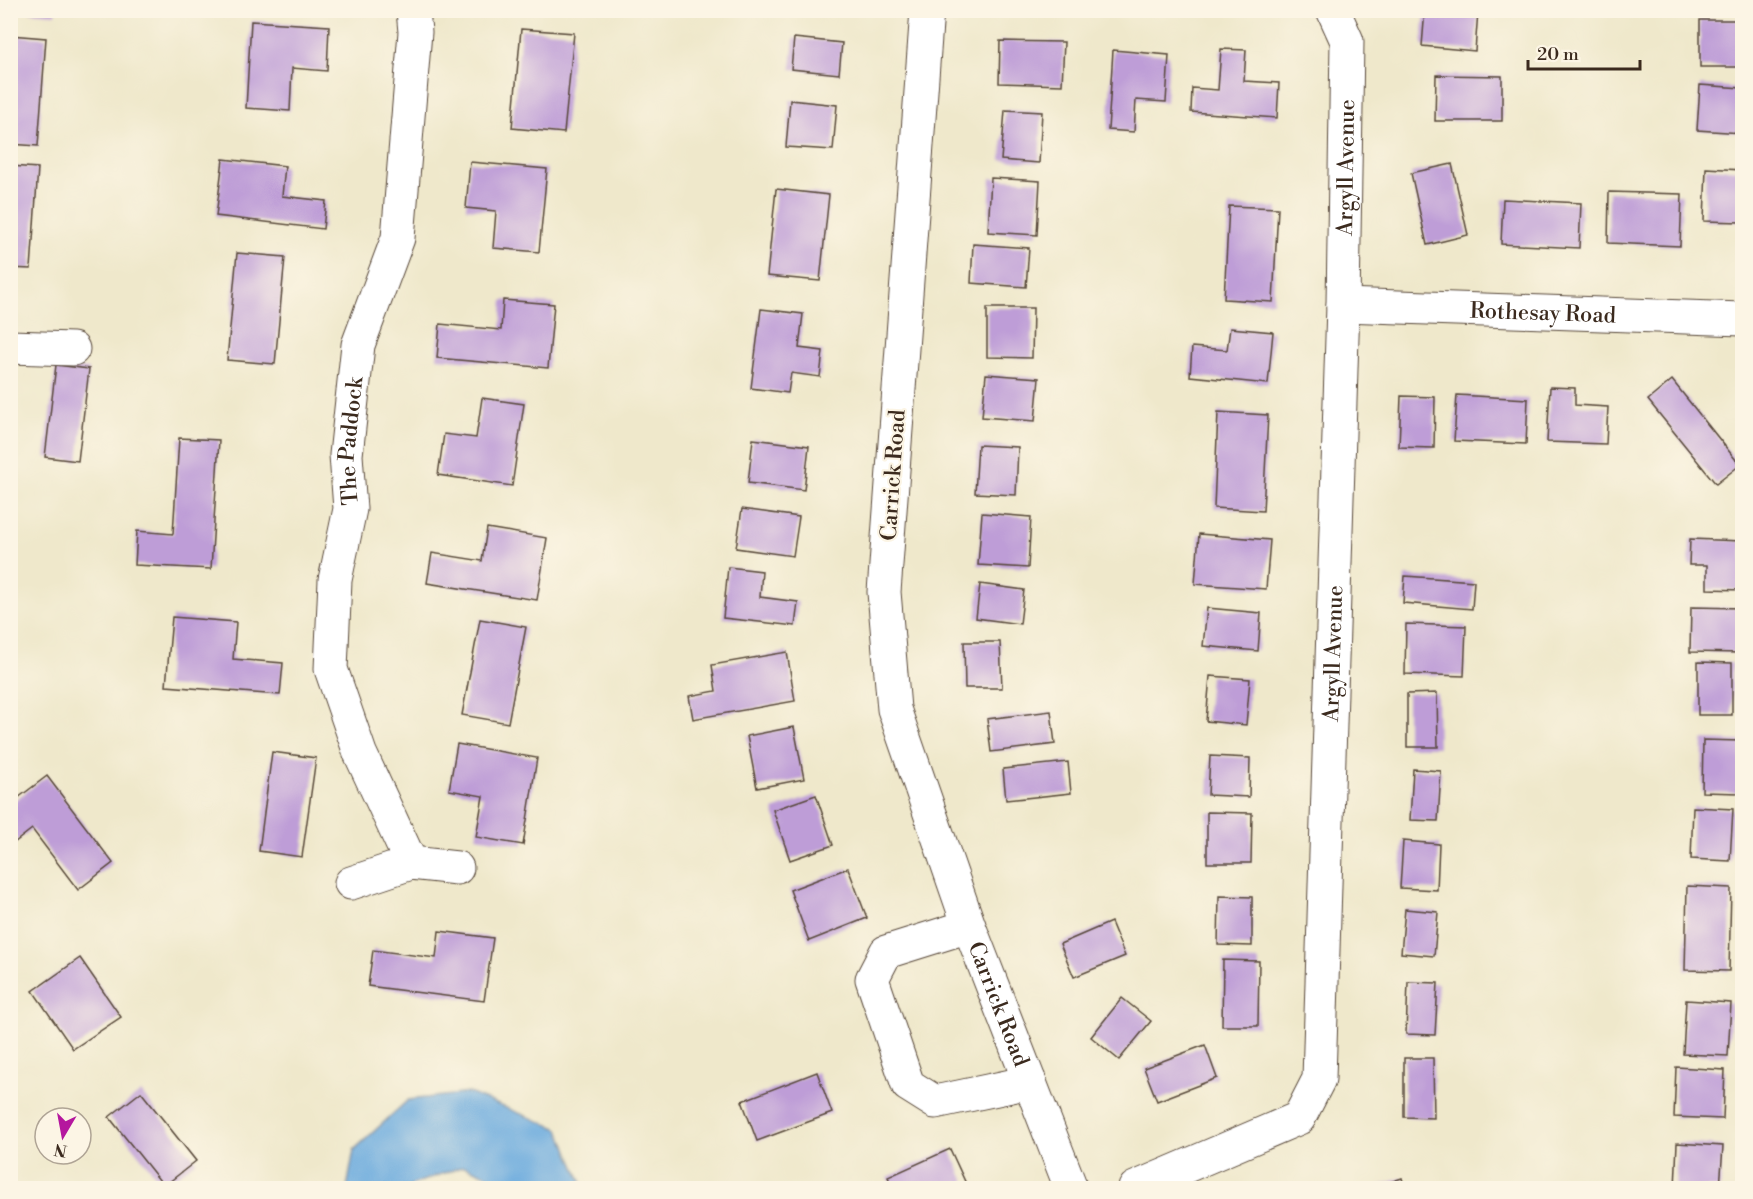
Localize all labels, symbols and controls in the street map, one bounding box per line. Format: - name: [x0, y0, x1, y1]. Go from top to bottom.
- scale bar: [1528, 33, 1640, 71]
- text: 20 m: [1537, 43, 1579, 66]
- street label: Argyll Avenue: [1332, 99, 1361, 237]
- street label: Rothesay Road: [1469, 297, 1617, 330]
- street label: The Paddock: [333, 374, 370, 506]
- street label: Carrick Road: [875, 408, 912, 542]
- street label: Argyll Avenue: [1318, 585, 1349, 723]
- street label: Carrick Road: [961, 938, 1034, 1071]
- north arrow: [33, 1106, 93, 1166]
- text: N: [52, 1139, 69, 1161]

